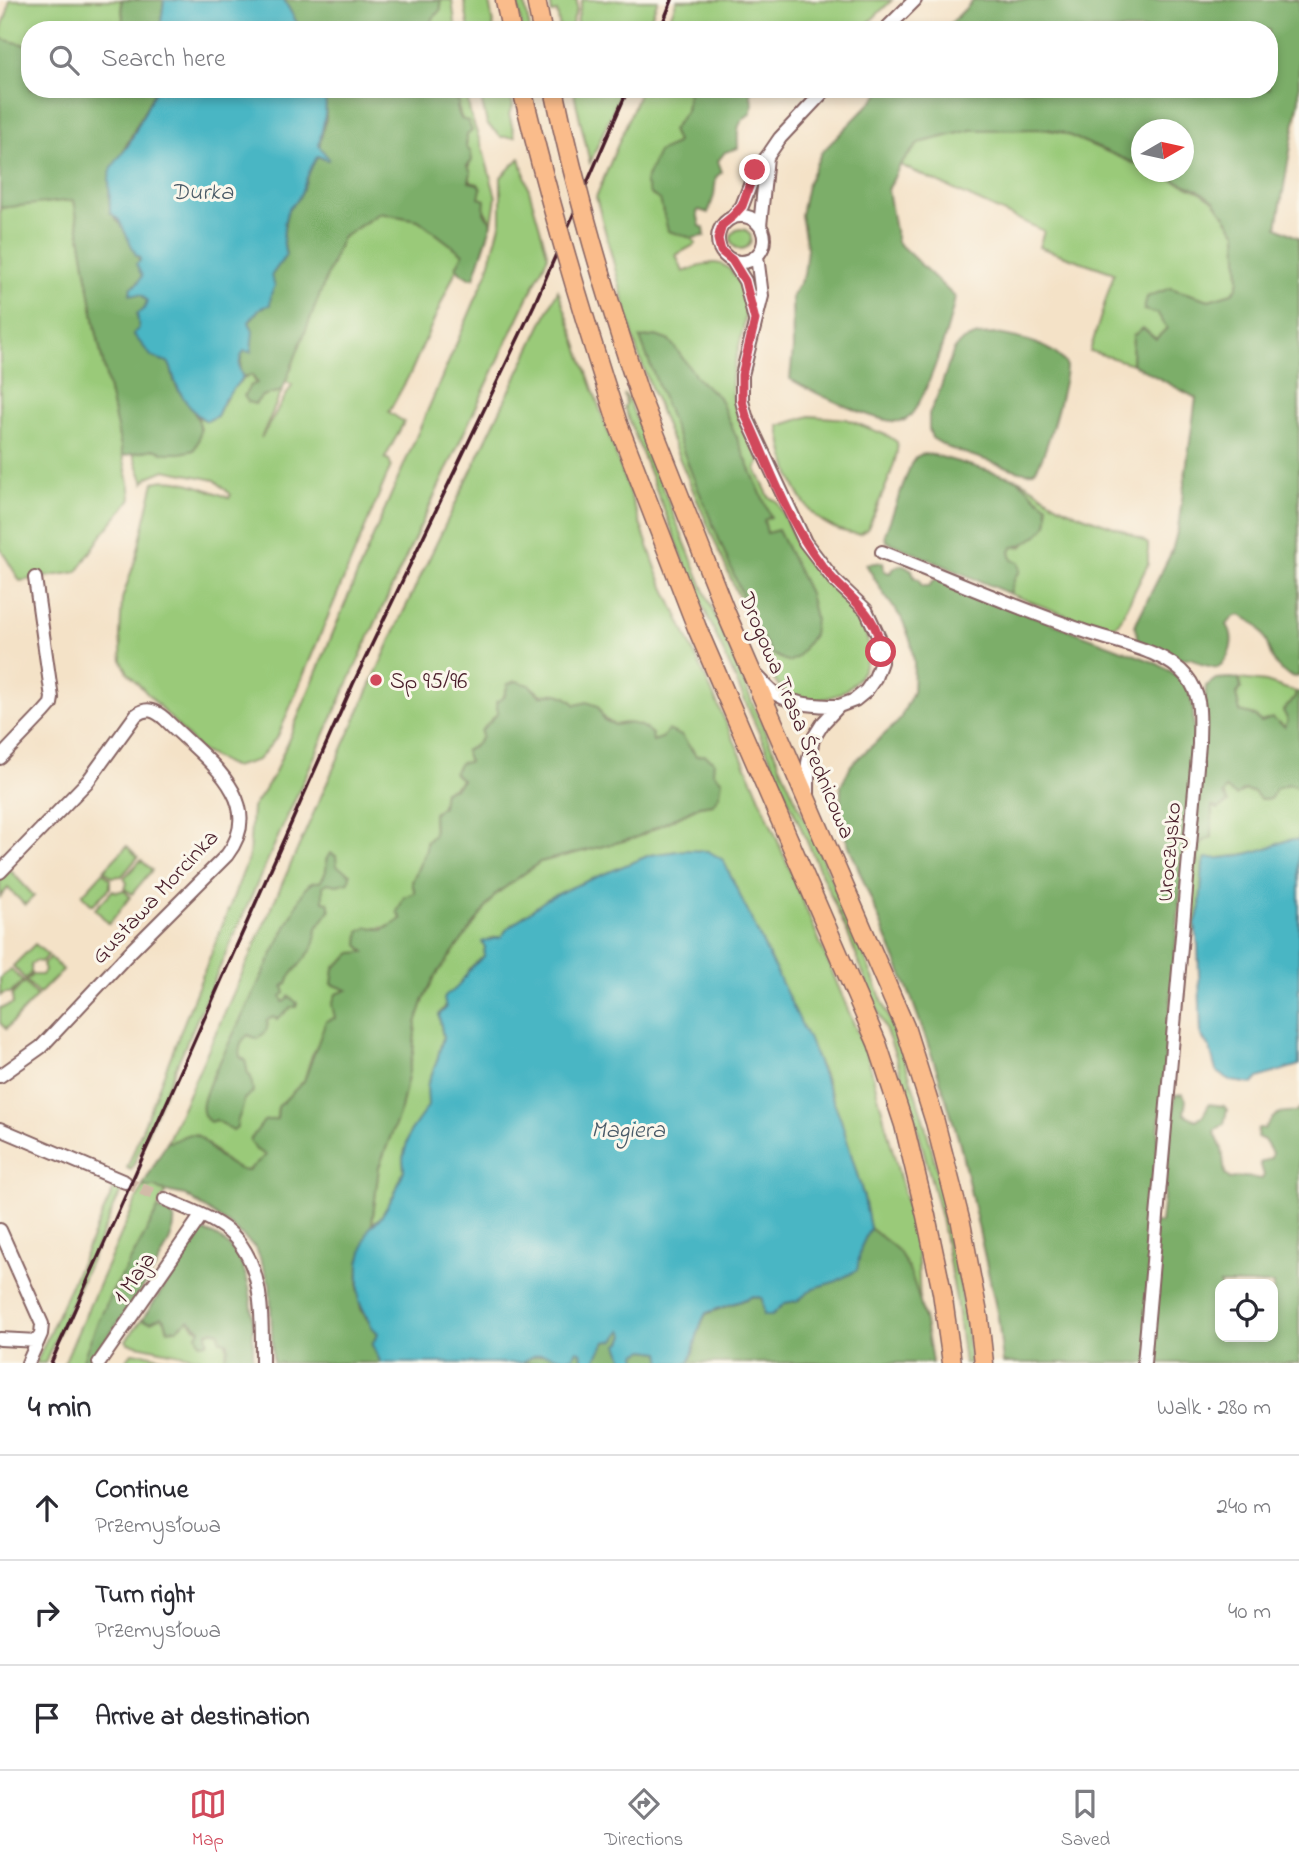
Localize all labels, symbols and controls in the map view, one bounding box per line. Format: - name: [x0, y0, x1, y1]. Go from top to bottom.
- search box: [21, 21, 1278, 98]
- icon: search: [45, 41, 83, 79]
- text: Search here: [101, 41, 226, 79]
- north arrow: [1131, 119, 1194, 182]
- route end: [739, 154, 770, 185]
- water label: Durka: [171, 176, 234, 211]
- street label: Drogowa Trasa Średnicowa: [728, 587, 863, 845]
- route start: [865, 636, 896, 667]
- place label: Sp 95/96: [390, 666, 467, 699]
- marker: Sp 95/96: [368, 672, 384, 688]
- street label: Uroczysko: [1150, 801, 1193, 904]
- street label: Gustawa Morcinka: [84, 823, 227, 973]
- water label: Magiera: [591, 1114, 666, 1149]
- street label: 1 Maja: [105, 1246, 165, 1311]
- map controls: [1215, 1279, 1278, 1342]
- button: locate: [1215, 1279, 1278, 1342]
- text: 4 min: [28, 1387, 91, 1431]
- text: Walk · 280 m: [1157, 1392, 1271, 1425]
- text: Continue: [95, 1472, 188, 1510]
- icon: ahead: [28, 1489, 66, 1527]
- text: 240 m: [1217, 1491, 1271, 1524]
- text: Przemysłowa: [95, 1510, 221, 1543]
- text: Turn right: [95, 1577, 195, 1615]
- icon: right: [28, 1594, 66, 1632]
- text: 40 m: [1228, 1596, 1271, 1629]
- text: Przemysłowa: [95, 1615, 221, 1648]
- icon: arrive: [28, 1699, 66, 1737]
- text: Arrive at destination: [95, 1699, 310, 1737]
- tab: Map: [189, 1785, 227, 1854]
- tab: Directions: [604, 1785, 683, 1854]
- tab: Saved: [1061, 1785, 1110, 1854]

